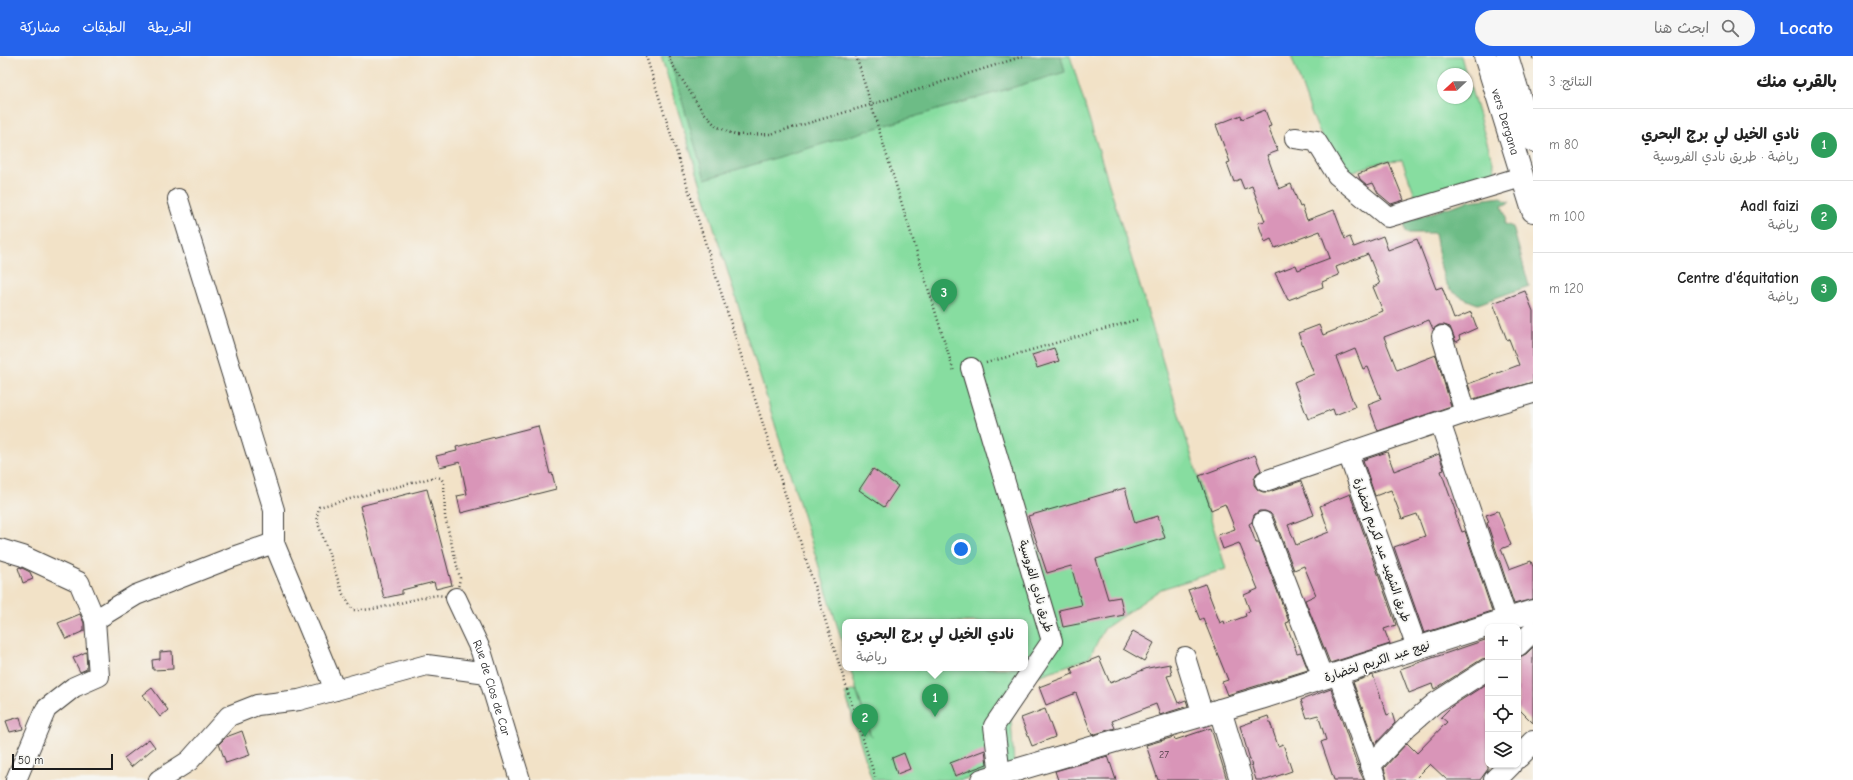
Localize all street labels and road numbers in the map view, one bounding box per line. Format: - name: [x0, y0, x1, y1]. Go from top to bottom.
- street label: vers Dergana: [1488, 86, 1522, 156]
- street label: طريق الشهيد عبد لكريم لخضارة: [1349, 476, 1413, 625]
- street label: طريق نادي الفروسية: [1014, 538, 1056, 634]
- street label: نهج عبد الكريم لخضارة: [1322, 637, 1432, 687]
- street label: Rue de Clos de Car: [470, 638, 513, 738]

